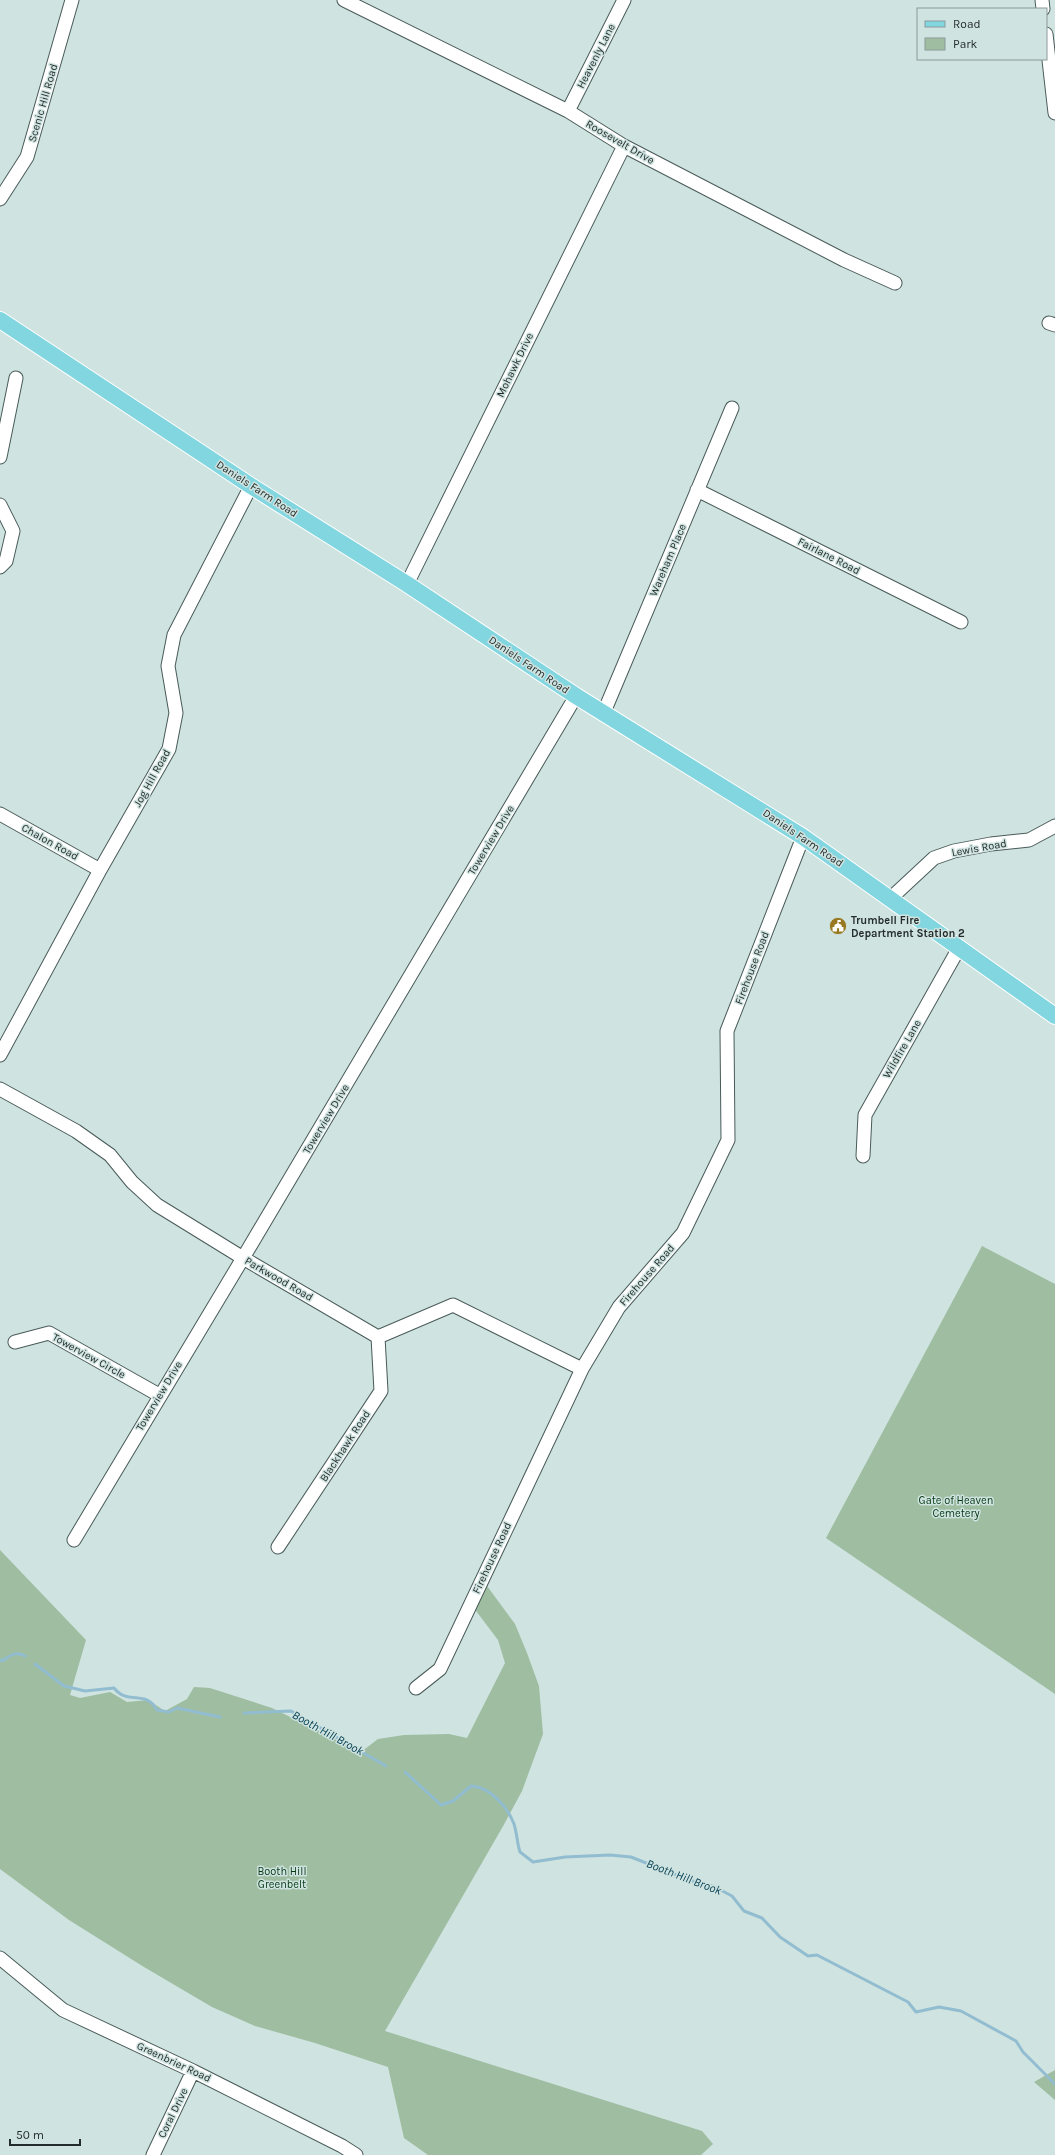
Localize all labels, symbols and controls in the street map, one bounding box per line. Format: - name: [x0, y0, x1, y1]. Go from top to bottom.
- legend: [917, 8, 1047, 60]
- text: Road: [953, 17, 981, 31]
- street label: Heavenly Lane: [574, 21, 618, 91]
- text: Park: [953, 37, 978, 51]
- street label: Scenic Hill Road: [26, 62, 60, 144]
- street label: Roosevelt Drive: [583, 117, 657, 167]
- street label: Mohawk Drive: [494, 330, 536, 400]
- street label: Daniels Farm Road: [214, 458, 300, 520]
- street label: Wareham Place: [647, 522, 689, 598]
- street label: Fairlane Road: [796, 535, 862, 577]
- street label: Daniels Farm Road: [486, 633, 572, 697]
- street label: Jog Hill Road: [131, 747, 173, 809]
- street label: Towerview Drive: [465, 803, 517, 877]
- street label: Daniels Farm Road: [760, 806, 846, 870]
- street label: Chalon Road: [19, 821, 81, 863]
- street label: Lewis Road: [950, 837, 1008, 859]
- place label: Trumbell Fire Department Station 2: [851, 914, 965, 940]
- public building icon: Trumbell Fire Department Station 2: [828, 916, 848, 936]
- street label: Firehouse Road: [732, 930, 772, 1006]
- street label: Wildfire Lane: [880, 1017, 924, 1081]
- street label: Towerview Drive: [300, 1082, 352, 1156]
- street label: Firehouse Road: [617, 1242, 677, 1308]
- street label: Parkwood Road: [243, 1254, 315, 1304]
- street label: Towerview Circle: [50, 1331, 128, 1382]
- street label: Towerview Drive: [133, 1359, 185, 1433]
- street label: Blackhawk Road: [317, 1408, 373, 1484]
- park label: Gate of Heaven Cemetery: [919, 1494, 993, 1520]
- street label: Firehouse Road: [470, 1520, 514, 1596]
- water label: Booth Hill Brook: [290, 1708, 367, 1759]
- water label: Booth Hill Brook: [644, 1856, 724, 1898]
- park label: Booth Hill Greenbelt: [257, 1865, 307, 1891]
- street label: Greenbrier Road: [135, 2039, 213, 2085]
- street label: Coral Drive: [155, 2085, 191, 2140]
- scale bar: [10, 2121, 80, 2147]
- text: 50 m: [16, 2128, 44, 2142]

